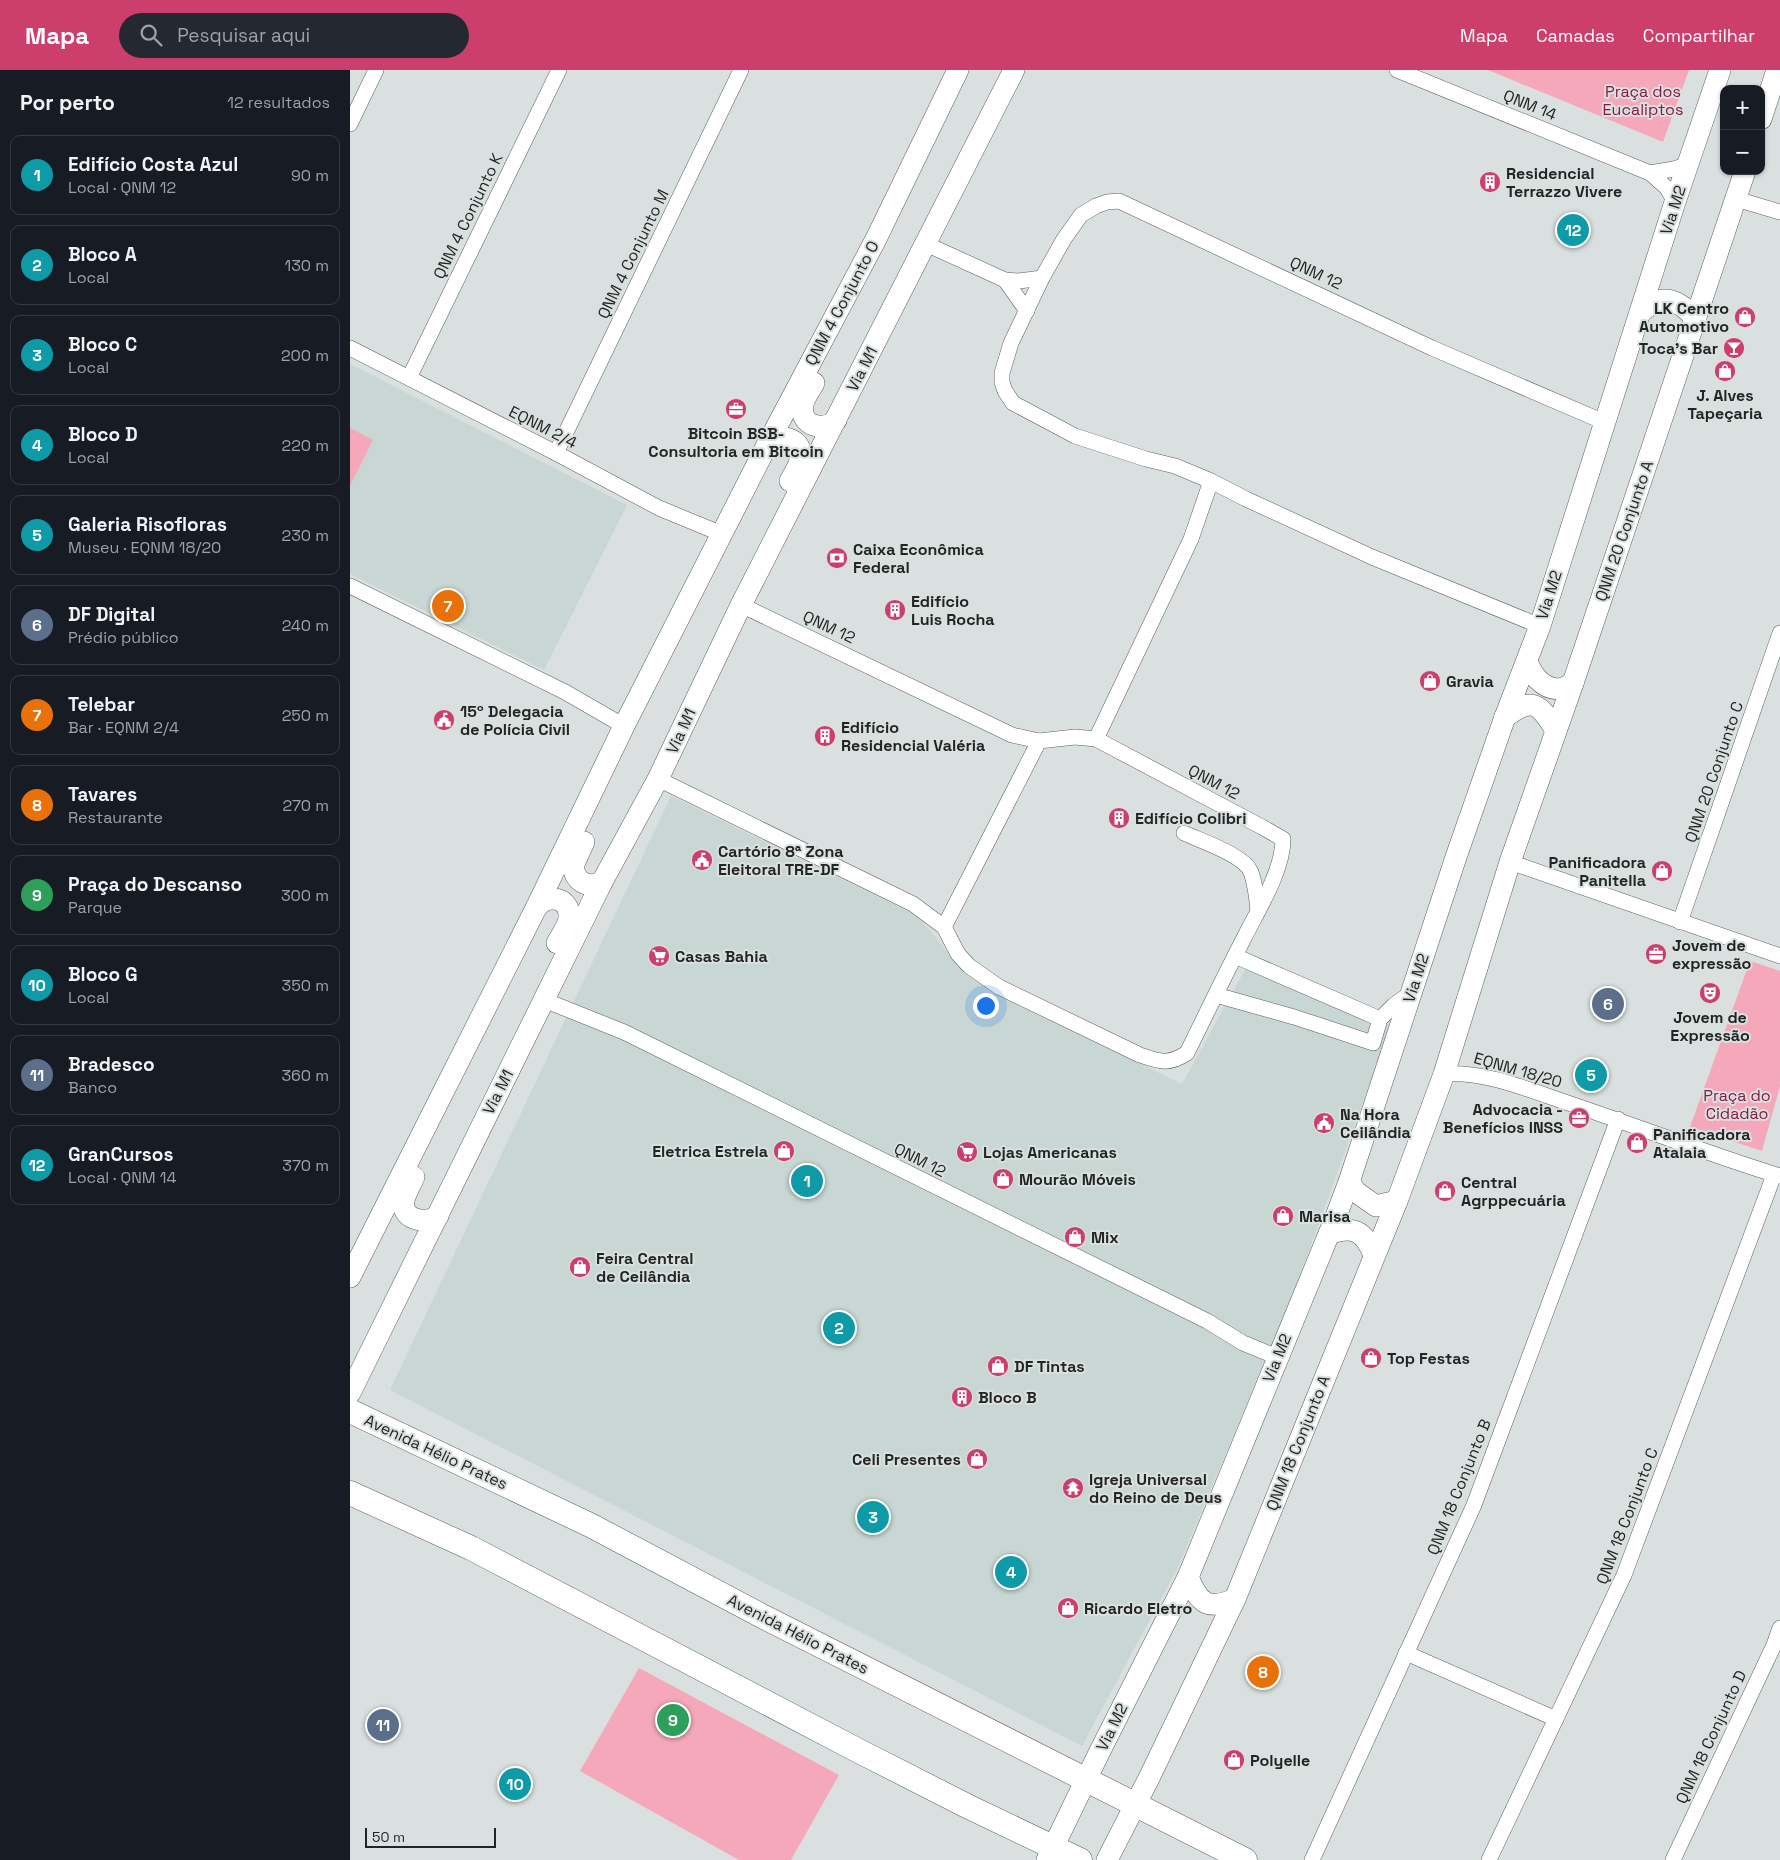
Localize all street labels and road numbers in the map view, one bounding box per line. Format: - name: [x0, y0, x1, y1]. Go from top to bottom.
- street label: QNM 14: [1500, 85, 1560, 125]
- street label: QNM 4 Conjunto K: [428, 149, 508, 282]
- street label: Via M2: [1655, 183, 1691, 237]
- street label: QNM 4 Conjunto M: [593, 186, 673, 322]
- street label: QNM 4 Conjunto O: [800, 237, 884, 369]
- street label: QNM 12: [1286, 252, 1346, 294]
- street label: Via M1: [842, 343, 882, 395]
- street label: EQNM 2/4: [505, 401, 581, 453]
- street label: QNM 20 Conjunto A: [1590, 458, 1658, 604]
- street label: Via M2: [1531, 568, 1567, 622]
- street label: QNM 12: [799, 606, 859, 648]
- street label: QNM 20 Conjunto C: [1680, 699, 1748, 845]
- street label: Via M1: [661, 705, 701, 757]
- street label: QNM 12: [1185, 760, 1243, 804]
- street label: Via M2: [1398, 951, 1434, 1005]
- street label: EQNM 18/20: [1471, 1047, 1565, 1093]
- street label: Via M1: [478, 1066, 518, 1118]
- street label: QNM 12: [890, 1138, 950, 1182]
- street label: Via M2: [1258, 1331, 1296, 1385]
- street label: QNM 18 Conjunto A: [1261, 1372, 1335, 1514]
- street label: Avenida Hélio Prates: [361, 1410, 511, 1494]
- street label: QNM 18 Conjunto B: [1422, 1416, 1496, 1558]
- street label: QNM 18 Conjunto C: [1591, 1445, 1663, 1587]
- street label: Avenida Hélio Prates: [724, 1589, 872, 1679]
- street label: QNM 18 Conjunto D: [1671, 1667, 1751, 1807]
- street label: Via M2: [1091, 1700, 1133, 1754]

